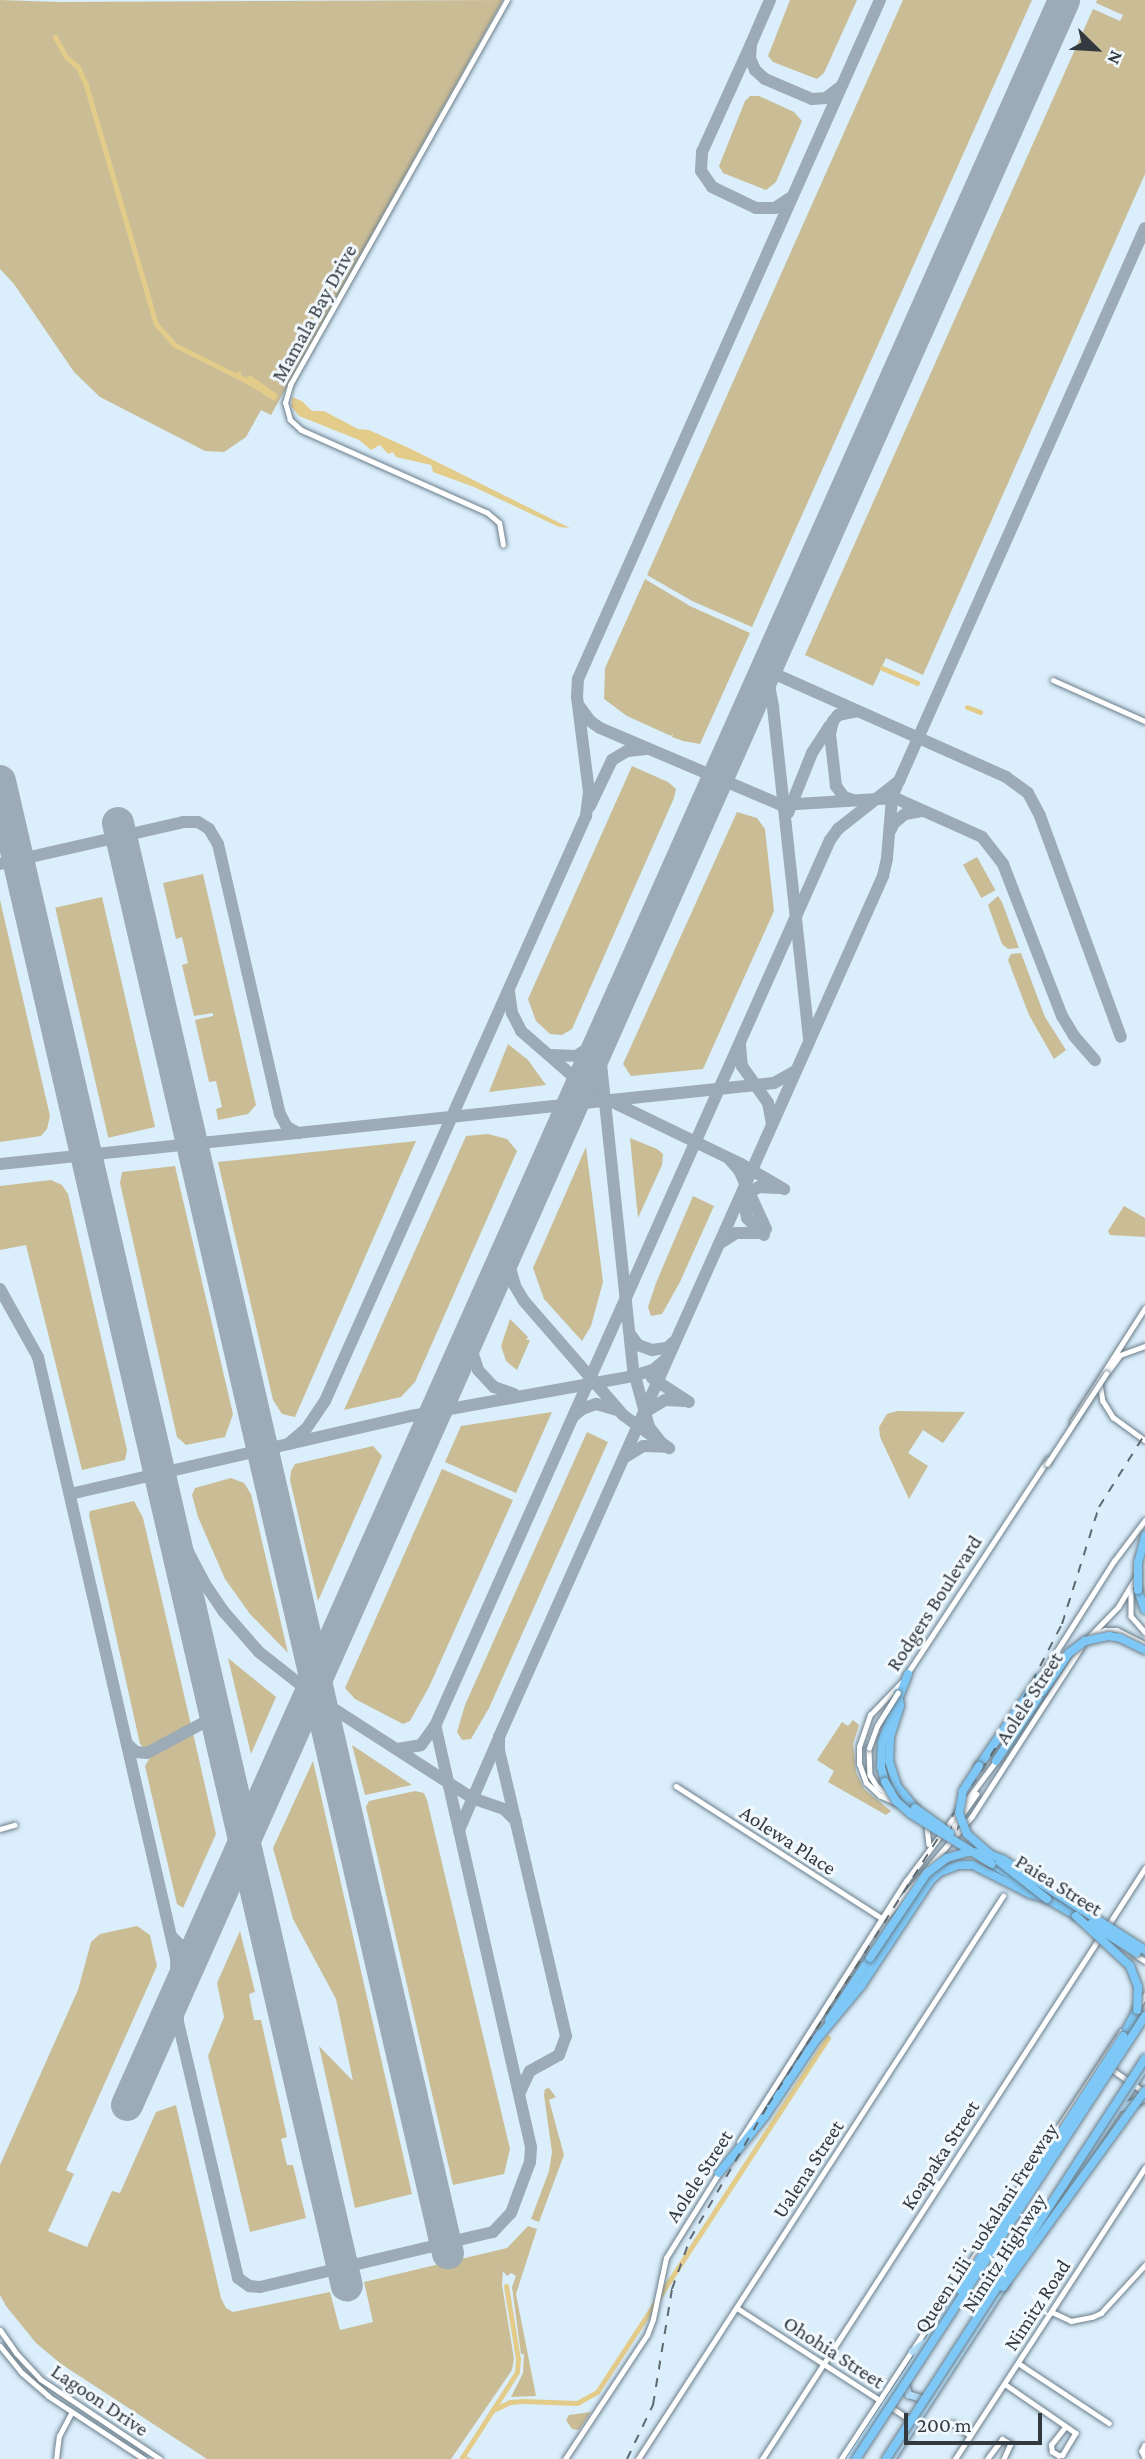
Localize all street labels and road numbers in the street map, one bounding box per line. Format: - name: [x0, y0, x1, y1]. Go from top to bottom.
- street label: Mamala Bay Drive: [266, 240, 362, 386]
- street label: Rodgers Boulevard: [881, 1530, 987, 1676]
- street label: Aolele Street: [990, 1647, 1068, 1749]
- street label: Aolewa Place: [735, 1800, 841, 1880]
- street label: Paiea Street: [1011, 1848, 1107, 1922]
- street label: Koapaka Street: [895, 2096, 985, 2214]
- street label: Ualena Street: [767, 2115, 849, 2223]
- street label: Queen Liliʻuokalani Freeway: [909, 2118, 1063, 2338]
- street label: Aolele Street: [660, 2125, 738, 2227]
- street label: Nimitz Highway: [956, 2189, 1052, 2317]
- street label: Nimitz Road: [998, 2255, 1076, 2355]
- street label: Ohohia Street: [779, 2310, 889, 2394]
- street label: Lagoon Drive: [47, 2358, 153, 2442]

